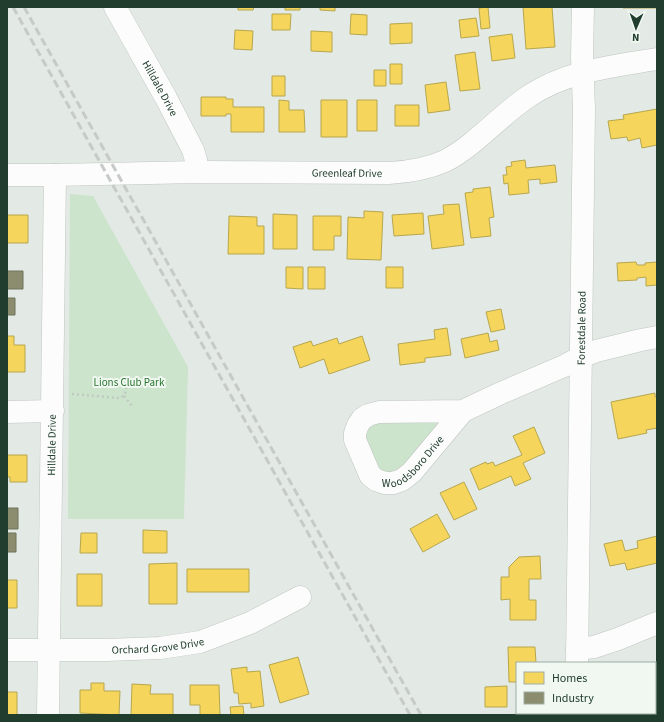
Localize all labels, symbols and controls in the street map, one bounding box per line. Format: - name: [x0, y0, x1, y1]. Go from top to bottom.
- north arrow: [616, 8, 656, 48]
- text: N: [632, 30, 640, 45]
- street label: Hilldale Drive: [139, 58, 182, 119]
- street label: Greenleaf Drive: [312, 165, 383, 180]
- street label: Forestdale Road: [573, 291, 589, 365]
- park label: Lions Club Park: [94, 375, 165, 390]
- street label: Hilldale Drive: [44, 414, 59, 476]
- street label: Woodsboro Drive: [382, 432, 447, 491]
- street label: Orchard Grove Drive: [111, 633, 207, 657]
- legend: [516, 662, 656, 714]
- text: Homes: [552, 670, 587, 687]
- text: Industry: [552, 690, 594, 707]

